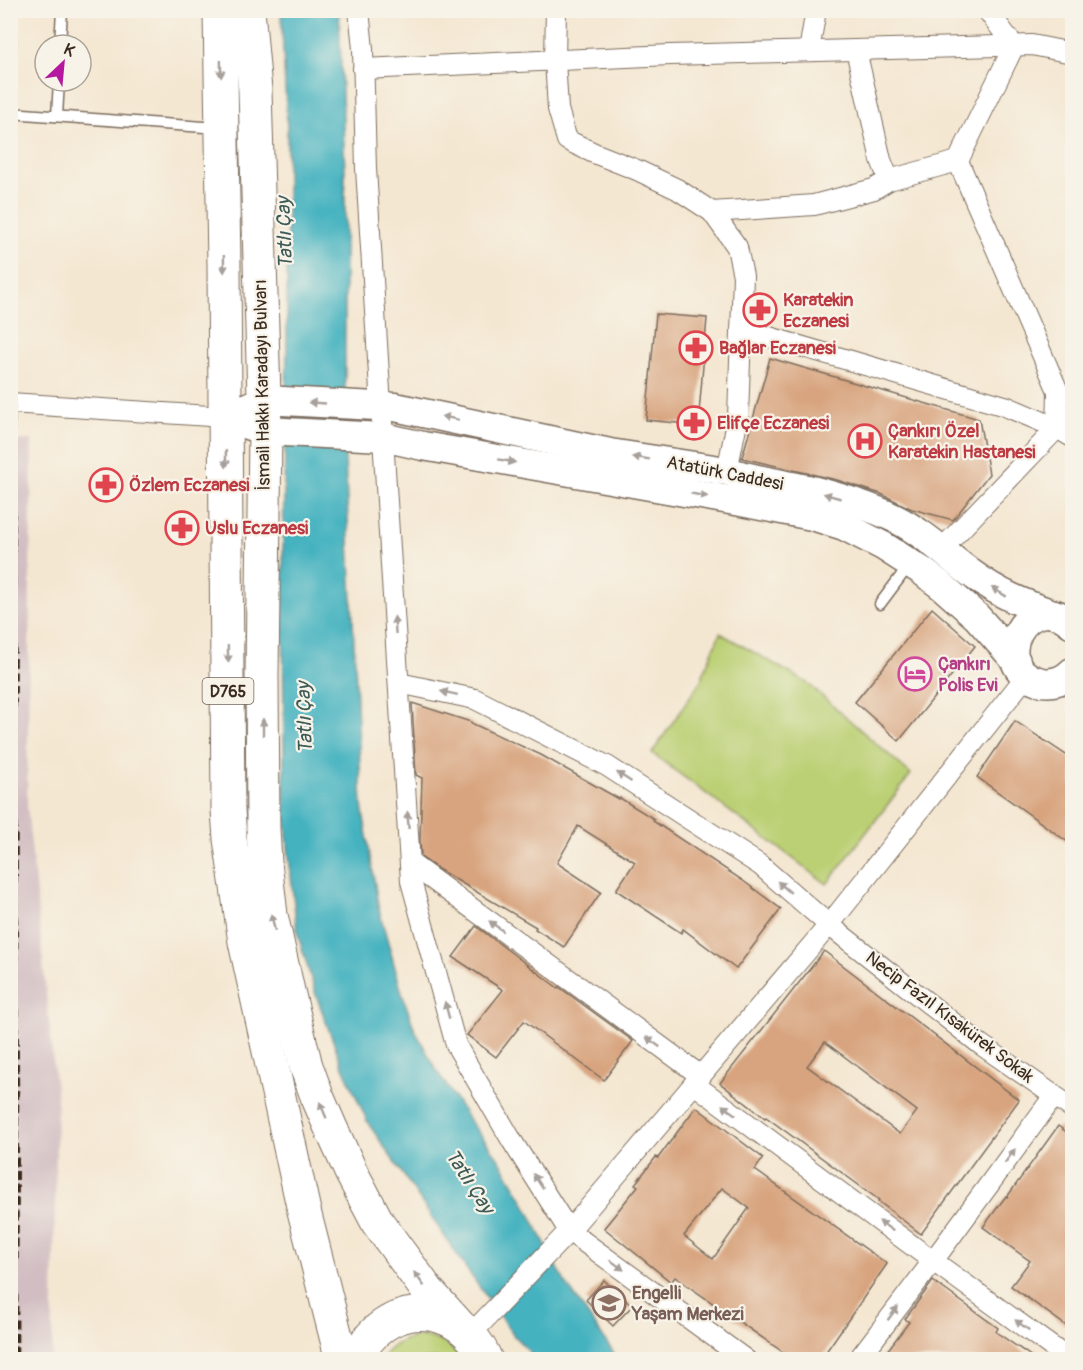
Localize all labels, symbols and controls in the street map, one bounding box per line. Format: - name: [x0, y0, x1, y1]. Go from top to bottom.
- north arrow: [33, 33, 93, 93]
- text: K: [60, 39, 78, 62]
- one-way arrow: [216, 59, 225, 78]
- water label: Tatlı Çay: [271, 194, 298, 269]
- one-way arrow: [219, 254, 229, 273]
- street label: İsmail Hakkı Karadayı Bulvarı: [249, 279, 276, 491]
- place label: Karatekin Eczanesi: [783, 289, 853, 333]
- pharmacy icon: Karatekin Eczanesi: [742, 292, 778, 328]
- pharmacy icon: Bağlar Eczanesi: [678, 330, 714, 366]
- place label: Bağlar Eczanesi: [719, 337, 836, 360]
- one-way arrow: [307, 399, 326, 408]
- pharmacy icon: Elifçe Eczanesi: [676, 405, 712, 441]
- place label: Elifçe Eczanesi: [717, 412, 829, 435]
- one-way arrow: [441, 413, 459, 423]
- place label: Çankırı Özel Karatekin Hastanesi: [888, 420, 1035, 464]
- hospital icon: Çankırı Özel Karatekin Hastanesi: [847, 423, 883, 459]
- one-way arrow: [221, 449, 231, 468]
- street label: Atatürk Caddesi: [664, 451, 785, 496]
- one-way arrow: [631, 453, 650, 462]
- one-way arrow: [498, 457, 517, 466]
- pharmacy icon: Özlem Eczanesi: [88, 467, 124, 503]
- place label: Özlem Eczanesi: [129, 474, 249, 497]
- one-way arrow: [690, 490, 709, 499]
- one-way arrow: [823, 490, 841, 500]
- pharmacy icon: Uslu Eczanesi: [164, 510, 200, 546]
- place label: Uslu Eczanesi: [205, 517, 308, 540]
- one-way arrow: [991, 586, 1007, 597]
- one-way arrow: [391, 616, 400, 635]
- one-way arrow: [223, 644, 233, 663]
- place label: Çankırı Polis Evi: [938, 653, 998, 697]
- hotel icon: Çankırı Polis Evi: [897, 656, 933, 692]
- road number: D765: [202, 678, 254, 704]
- water label: Tatlı Çay: [291, 679, 318, 754]
- one-way arrow: [439, 688, 458, 697]
- one-way arrow: [258, 718, 268, 737]
- one-way arrow: [615, 771, 632, 782]
- one-way arrow: [403, 811, 412, 830]
- one-way arrow: [776, 880, 792, 893]
- one-way arrow: [268, 912, 277, 931]
- one-way arrow: [489, 921, 504, 933]
- street label: Necip Fazıl Kısakürek Sokak: [861, 946, 1039, 1089]
- one-way arrow: [441, 1001, 451, 1019]
- one-way arrow: [646, 1036, 661, 1048]
- one-way arrow: [318, 1101, 327, 1119]
- one-way arrow: [721, 1105, 736, 1117]
- water label: Tatlı Çay: [440, 1144, 501, 1220]
- one-way arrow: [1004, 1149, 1016, 1165]
- one-way arrow: [533, 1173, 544, 1189]
- one-way arrow: [878, 1220, 894, 1232]
- one-way arrow: [608, 1259, 624, 1271]
- one-way arrow: [413, 1272, 425, 1287]
- place label: Engelli Yaşam Merkezi: [631, 1282, 744, 1326]
- school or university icon: Engelli Yaşam Merkezi: [591, 1285, 627, 1321]
- one-way arrow: [887, 1305, 900, 1321]
- one-way arrow: [1015, 1319, 1031, 1331]

